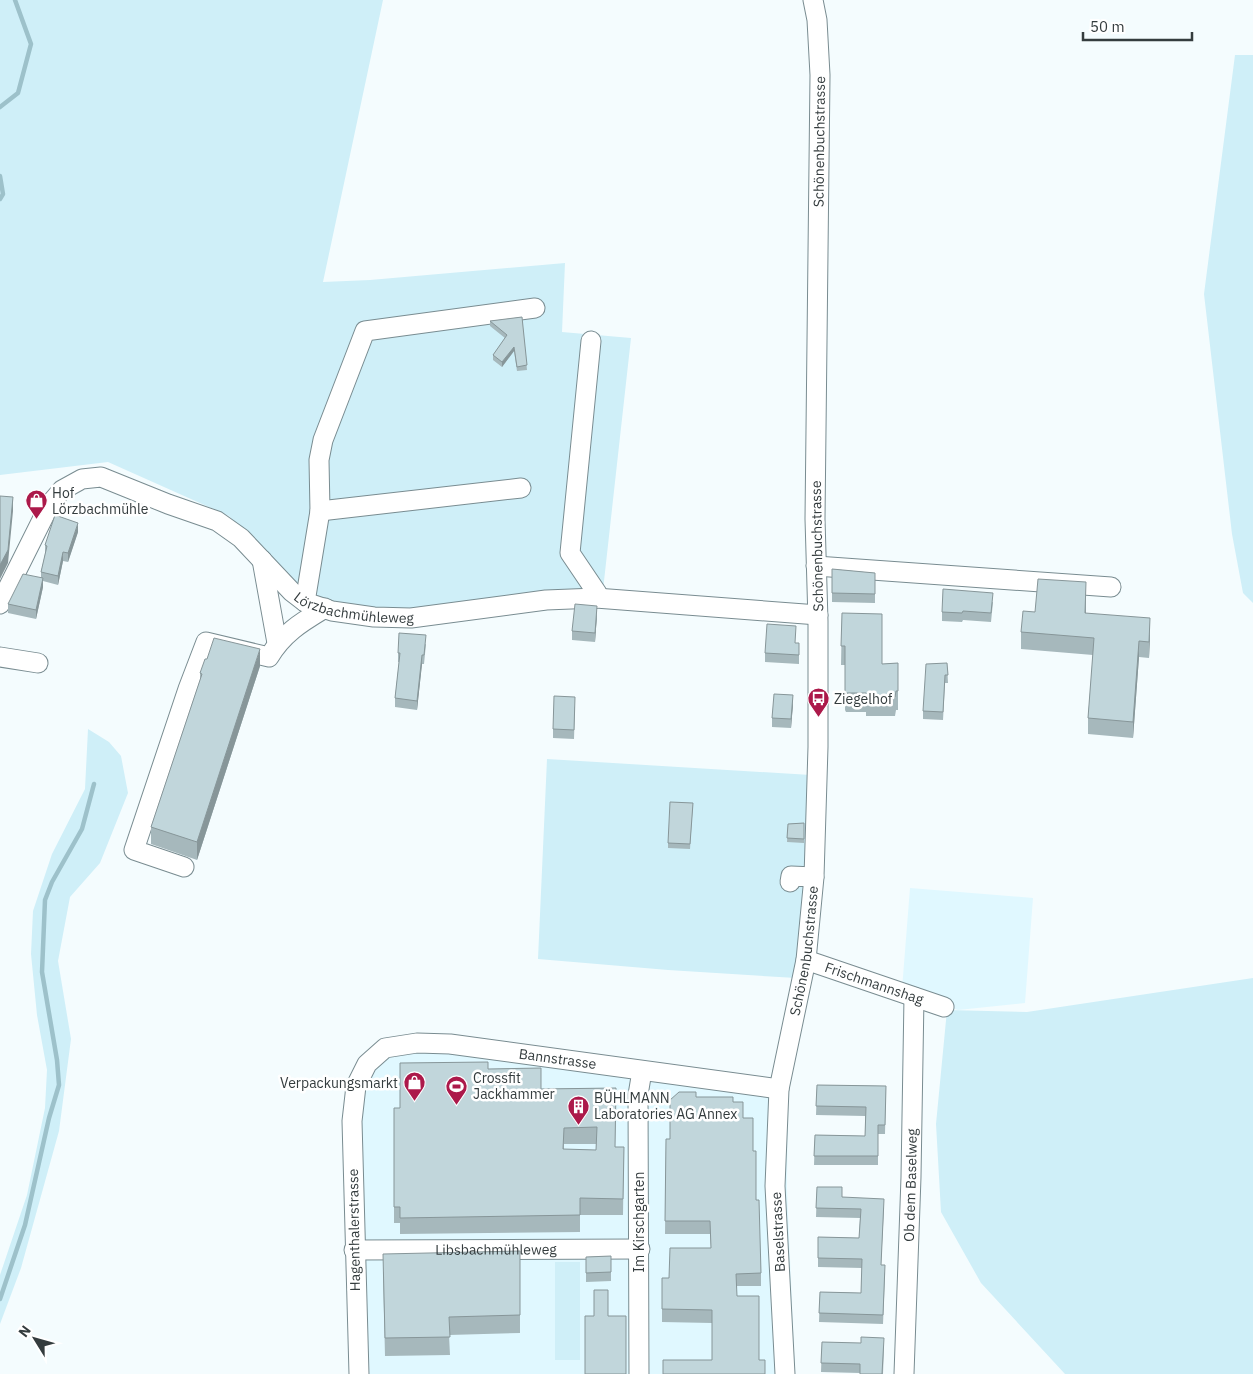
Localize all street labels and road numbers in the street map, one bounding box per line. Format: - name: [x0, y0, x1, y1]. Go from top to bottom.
- street label: Schönenbuchstrasse: [810, 76, 829, 207]
- street label: Schönenbuchstrasse: [807, 480, 827, 612]
- street label: Lörzbachmühleweg: [290, 588, 415, 627]
- street label: Schönenbuchstrasse: [786, 885, 822, 1017]
- street label: Frischmannshag: [822, 958, 927, 1009]
- street label: Bannstrasse: [518, 1045, 598, 1073]
- street label: Ob dem Baselweg: [900, 1128, 921, 1242]
- street label: Hagenthalerstrasse: [344, 1168, 364, 1292]
- street label: Im Kirschgarten: [630, 1172, 648, 1272]
- street label: Baselstrasse: [767, 1191, 789, 1273]
- street label: Libsbachmühleweg: [435, 1240, 557, 1259]

